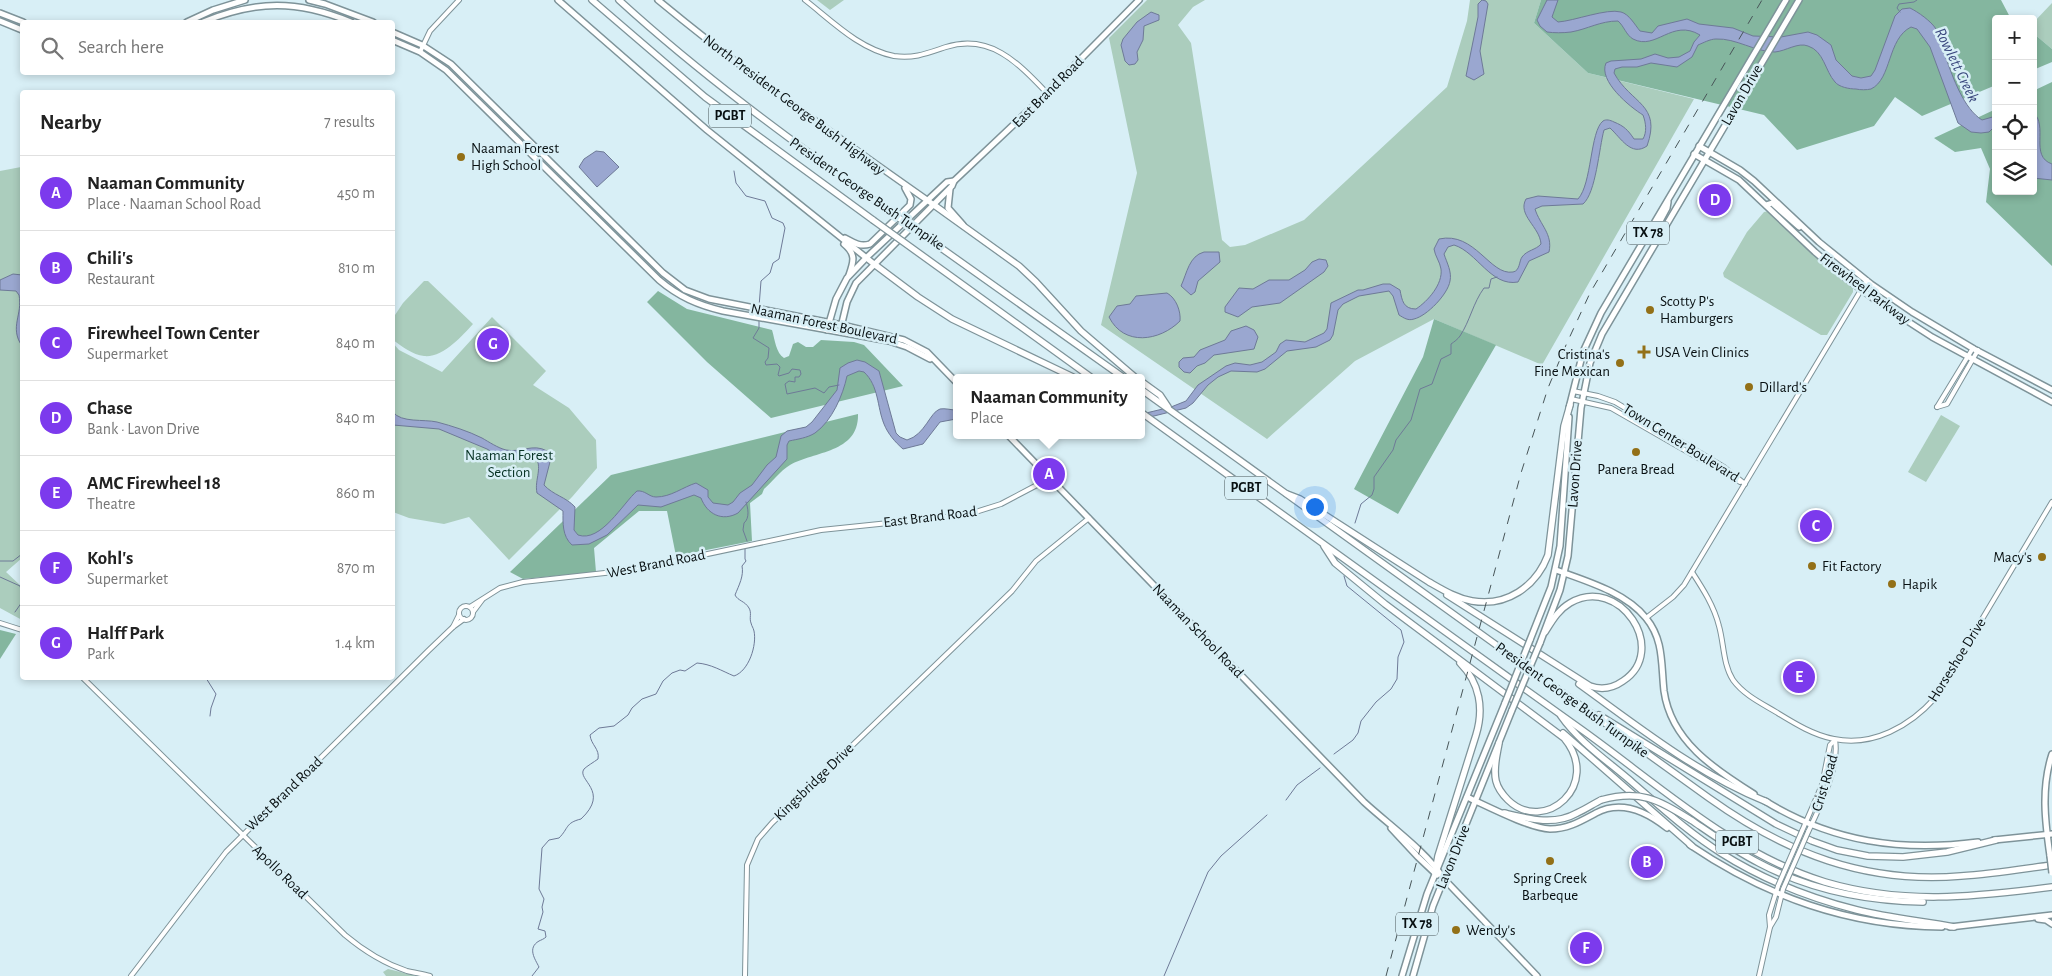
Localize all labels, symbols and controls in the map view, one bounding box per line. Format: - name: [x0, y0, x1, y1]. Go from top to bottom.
- map controls: [1992, 15, 2037, 195]
- button: +: [1992, 15, 2037, 60]
- search box: [20, 20, 395, 75]
- water label: Rowlett Creek: [1932, 25, 1982, 105]
- street label: North President George Bush Highway: [700, 32, 888, 178]
- icon: search: [38, 34, 66, 62]
- text: Search here: [78, 38, 164, 57]
- street label: East Brand Road: [1010, 53, 1087, 130]
- button: −: [1992, 60, 2037, 105]
- street label: Lavon Drive: [1719, 62, 1765, 128]
- road number: PGBT: [709, 104, 751, 128]
- button: locate: [1992, 105, 2037, 150]
- text: Nearby: [40, 112, 101, 133]
- text: 7 results: [324, 114, 375, 130]
- street label: President George Bush Turnpike: [787, 135, 947, 253]
- place label: Naaman Forest High School: [471, 141, 559, 173]
- button: layers: [1992, 150, 2037, 195]
- marker: Naaman Forest High School: [455, 151, 467, 163]
- text: Naaman Community: [87, 174, 244, 193]
- pin: D: [1699, 181, 1731, 219]
- text: A: [51, 185, 61, 201]
- text: 450 m: [337, 185, 375, 201]
- text: Place · Naaman School Road: [87, 196, 261, 212]
- road number: TX 78: [1627, 222, 1669, 244]
- text: Chili's: [87, 249, 133, 268]
- street label: Firewheel Parkway: [1817, 250, 1913, 328]
- text: B: [51, 260, 61, 276]
- text: 810 m: [338, 260, 375, 276]
- text: Restaurant: [87, 271, 155, 287]
- place label: Scotty P's Hamburgers: [1660, 294, 1733, 326]
- street label: Naaman Forest Boulevard: [749, 301, 899, 347]
- marker: Scotty P's Hamburgers: [1644, 304, 1656, 316]
- text: Firewheel Town Center: [87, 324, 259, 343]
- pin: G: [477, 325, 509, 363]
- text: C: [52, 335, 60, 351]
- text: 840 m: [336, 335, 375, 351]
- marker: USA Vein Clinics: [1637, 345, 1651, 359]
- place label: USA Vein Clinics: [1655, 345, 1749, 360]
- text: Supermarket: [87, 346, 168, 362]
- place label: Cristina's Fine Mexican: [1534, 347, 1610, 379]
- marker: Cristina's Fine Mexican: [1614, 357, 1626, 369]
- popup: [953, 374, 1145, 439]
- place label: Dillard's: [1759, 380, 1807, 395]
- marker: Dillard's: [1743, 381, 1755, 393]
- text: Naaman Community: [970, 388, 1128, 407]
- text: Chase: [87, 399, 132, 418]
- street label: Town Center Boulevard: [1620, 401, 1742, 485]
- text: D: [51, 410, 61, 426]
- text: 840 m: [336, 410, 375, 426]
- text: Place: [970, 410, 1003, 426]
- text: Bank · Lavon Drive: [87, 421, 200, 437]
- street label: Lavon Drive: [1565, 440, 1585, 508]
- marker: Panera Bread: [1630, 446, 1642, 458]
- park label: Naaman Forest Section: [465, 448, 553, 480]
- pin: A: [1033, 455, 1065, 493]
- place label: Panera Bread: [1597, 462, 1675, 477]
- text: AMC Firewheel 18: [87, 474, 221, 493]
- road number: PGBT: [1225, 476, 1267, 499]
- text: E: [52, 485, 60, 501]
- text: 860 m: [336, 485, 375, 501]
- your location: [1302, 494, 1328, 520]
- text: Theatre: [87, 496, 135, 512]
- street label: East Brand Road: [882, 504, 978, 530]
- pin: C: [1800, 507, 1832, 545]
- street label: West Brand Road: [606, 547, 707, 581]
- text: Kohl's: [87, 549, 133, 568]
- place label: Macy's: [1993, 550, 2032, 565]
- marker: Macy's: [2036, 551, 2048, 563]
- place label: Fit Factory: [1822, 559, 1882, 574]
- text: F: [52, 560, 60, 576]
- text: 870 m: [337, 560, 375, 576]
- marker: Fit Factory: [1806, 560, 1818, 572]
- text: Supermarket: [87, 571, 168, 587]
- place label: Hapik: [1902, 577, 1937, 592]
- marker: Hapik: [1886, 578, 1898, 590]
- street label: Naaman School Road: [1150, 581, 1247, 681]
- street label: Horseshoe Drive: [1925, 615, 1989, 705]
- text: Halff Park: [87, 624, 164, 643]
- text: G: [51, 635, 61, 651]
- text: 1.4 km: [335, 635, 375, 651]
- street label: President George Bush Turnpike: [1493, 639, 1651, 761]
- text: Park: [87, 646, 115, 662]
- pin: E: [1783, 658, 1815, 696]
- street label: Kingsbridge Drive: [771, 740, 857, 824]
- street label: Crist Road: [1809, 753, 1841, 813]
- street label: West Brand Road: [243, 754, 325, 834]
- street label: Lavon Drive: [1433, 823, 1473, 891]
- road number: PGBT: [1716, 830, 1758, 854]
- street label: Apollo Road: [249, 842, 311, 902]
- pin: B: [1631, 843, 1663, 881]
- marker: Spring Creek Barbeque: [1544, 855, 1556, 867]
- place label: Spring Creek Barbeque: [1513, 871, 1587, 903]
- road number: TX 78: [1396, 912, 1438, 936]
- place label: Wendy's: [1466, 923, 1516, 938]
- marker: Wendy's: [1450, 924, 1462, 936]
- pin: F: [1570, 929, 1602, 967]

